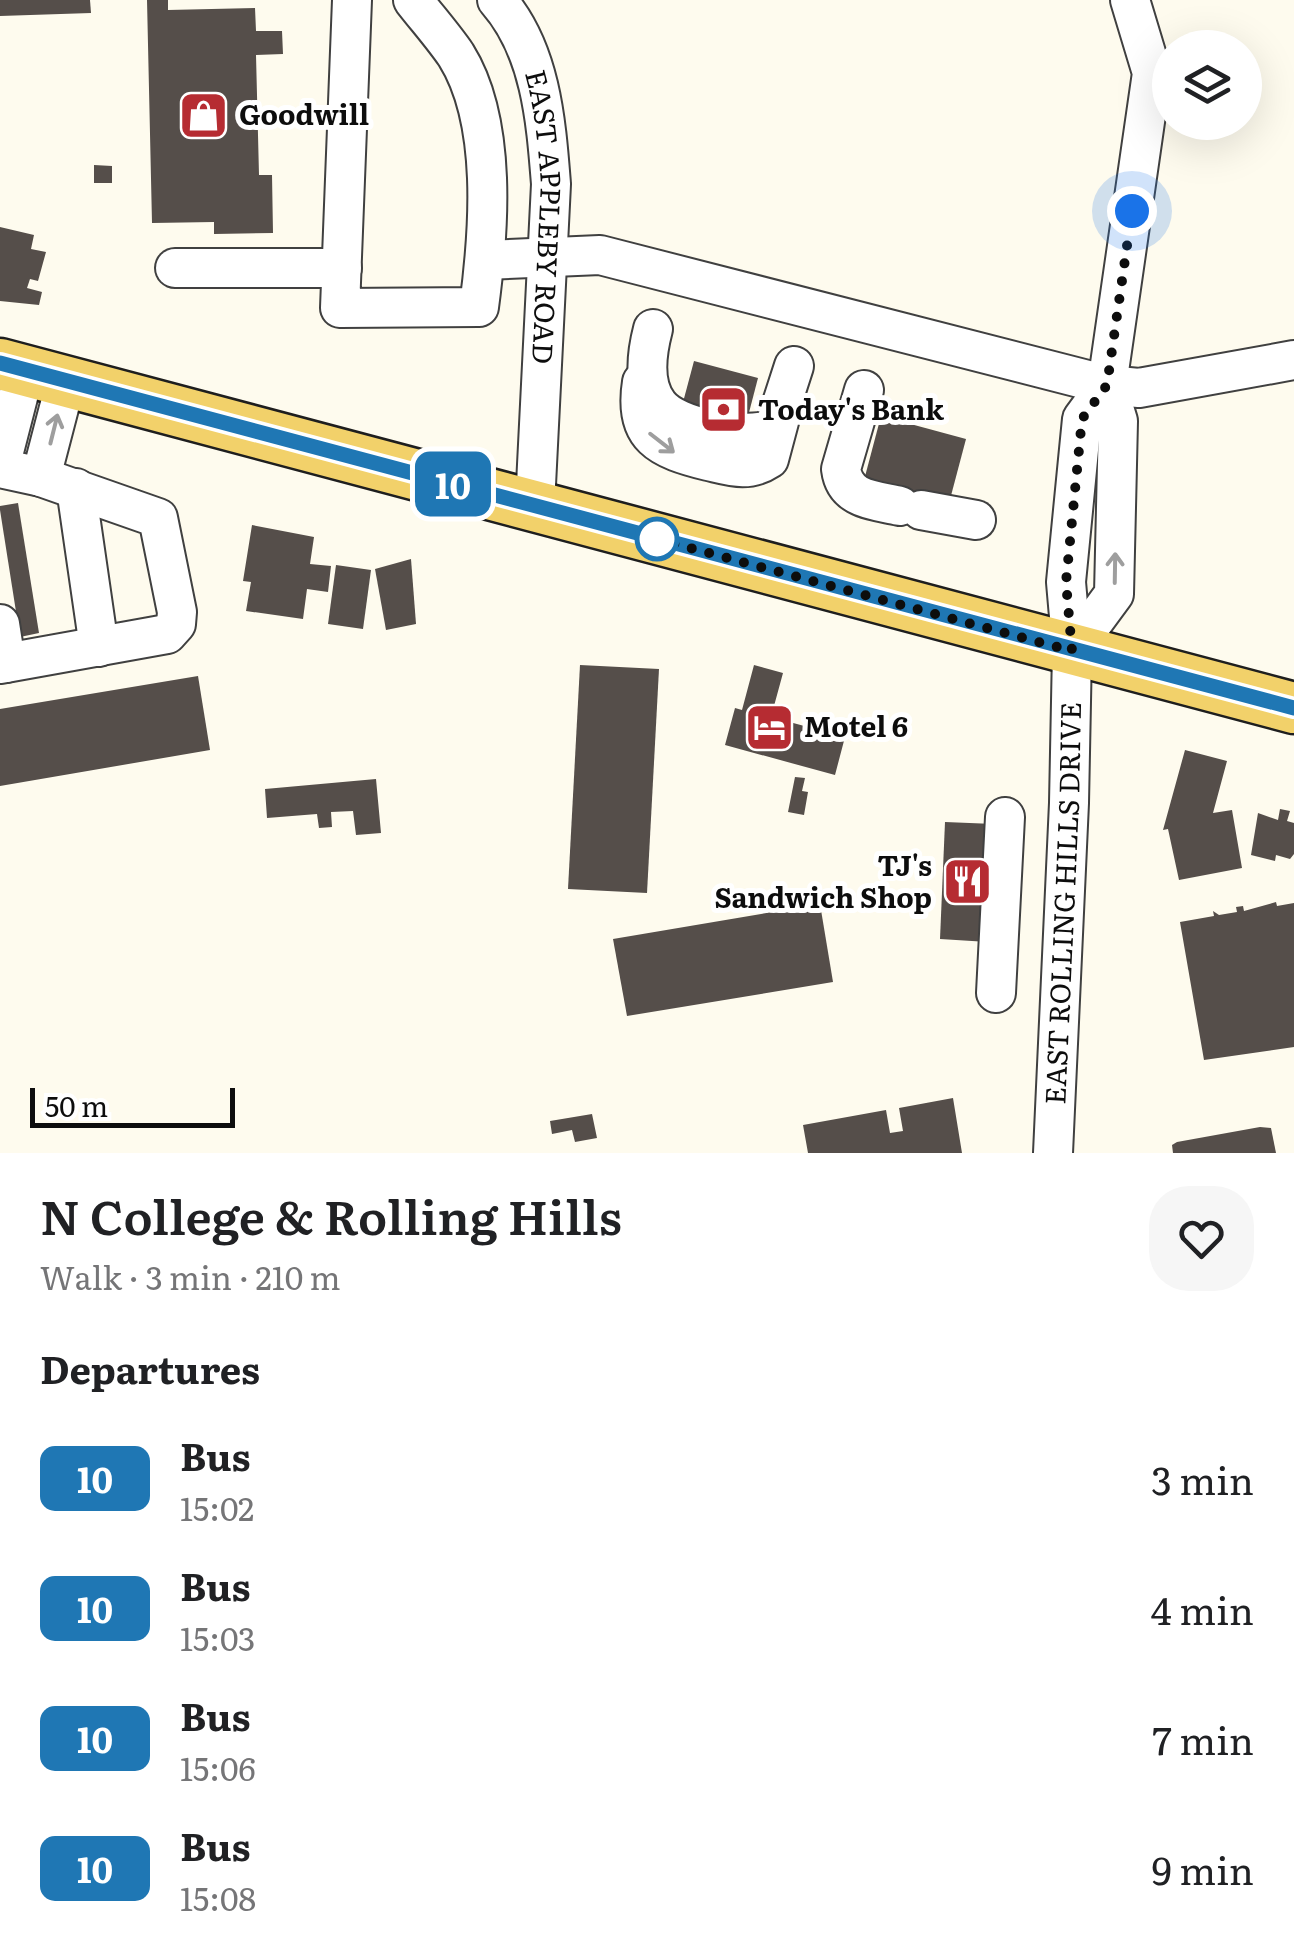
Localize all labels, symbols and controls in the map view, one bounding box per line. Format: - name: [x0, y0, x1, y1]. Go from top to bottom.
- map controls: [1152, 30, 1262, 140]
- button: layers: [1152, 30, 1262, 140]
- street label: EAST APPLEBY ROAD: [516, 65, 574, 365]
- shop icon: Goodwill: [178, 89, 230, 141]
- place label: Goodwill: [239, 92, 369, 134]
- your location: [1107, 186, 1157, 236]
- bank icon: Today's Bank: [697, 384, 749, 436]
- place label: Today's Bank: [758, 387, 944, 429]
- one-way arrow: [45, 414, 64, 445]
- one-way arrow: [648, 431, 675, 453]
- line badge: 10: [408, 452, 498, 516]
- text: 10: [435, 458, 471, 510]
- unlabelled marker: [636, 518, 678, 560]
- one-way arrow: [1106, 552, 1124, 584]
- hotel icon: Motel 6: [743, 701, 795, 753]
- street label: EAST ROLLING HILLS DRIVE: [1032, 702, 1090, 1105]
- place label: Motel 6: [804, 704, 908, 746]
- place label: TJ's Sandwich Shop: [714, 843, 932, 917]
- restaurant icon: TJ's Sandwich Shop: [941, 856, 993, 908]
- scale bar: [30, 1083, 235, 1128]
- text: 50 m: [45, 1084, 108, 1126]
- text: N College & Rolling Hills: [40, 1179, 622, 1250]
- button: heart: [1149, 1186, 1254, 1291]
- text: Walk · 3 min · 210 m: [40, 1252, 341, 1300]
- text: Departures: [40, 1339, 260, 1396]
- text: Bus: [180, 1426, 251, 1483]
- text: 3 min: [1151, 1450, 1254, 1507]
- text: 10: [77, 1452, 113, 1504]
- text: 15:02: [180, 1483, 254, 1531]
- text: Bus: [180, 1556, 251, 1613]
- text: 4 min: [1151, 1580, 1254, 1637]
- text: 10: [77, 1582, 113, 1634]
- text: 15:03: [180, 1613, 255, 1661]
- text: Bus: [180, 1686, 251, 1743]
- text: 7 min: [1152, 1710, 1254, 1767]
- text: 10: [77, 1712, 113, 1764]
- text: 15:06: [180, 1743, 256, 1791]
- text: Bus: [180, 1816, 251, 1873]
- text: 9 min: [1152, 1840, 1254, 1897]
- text: 10: [77, 1842, 113, 1894]
- text: 15:08: [180, 1873, 256, 1921]

